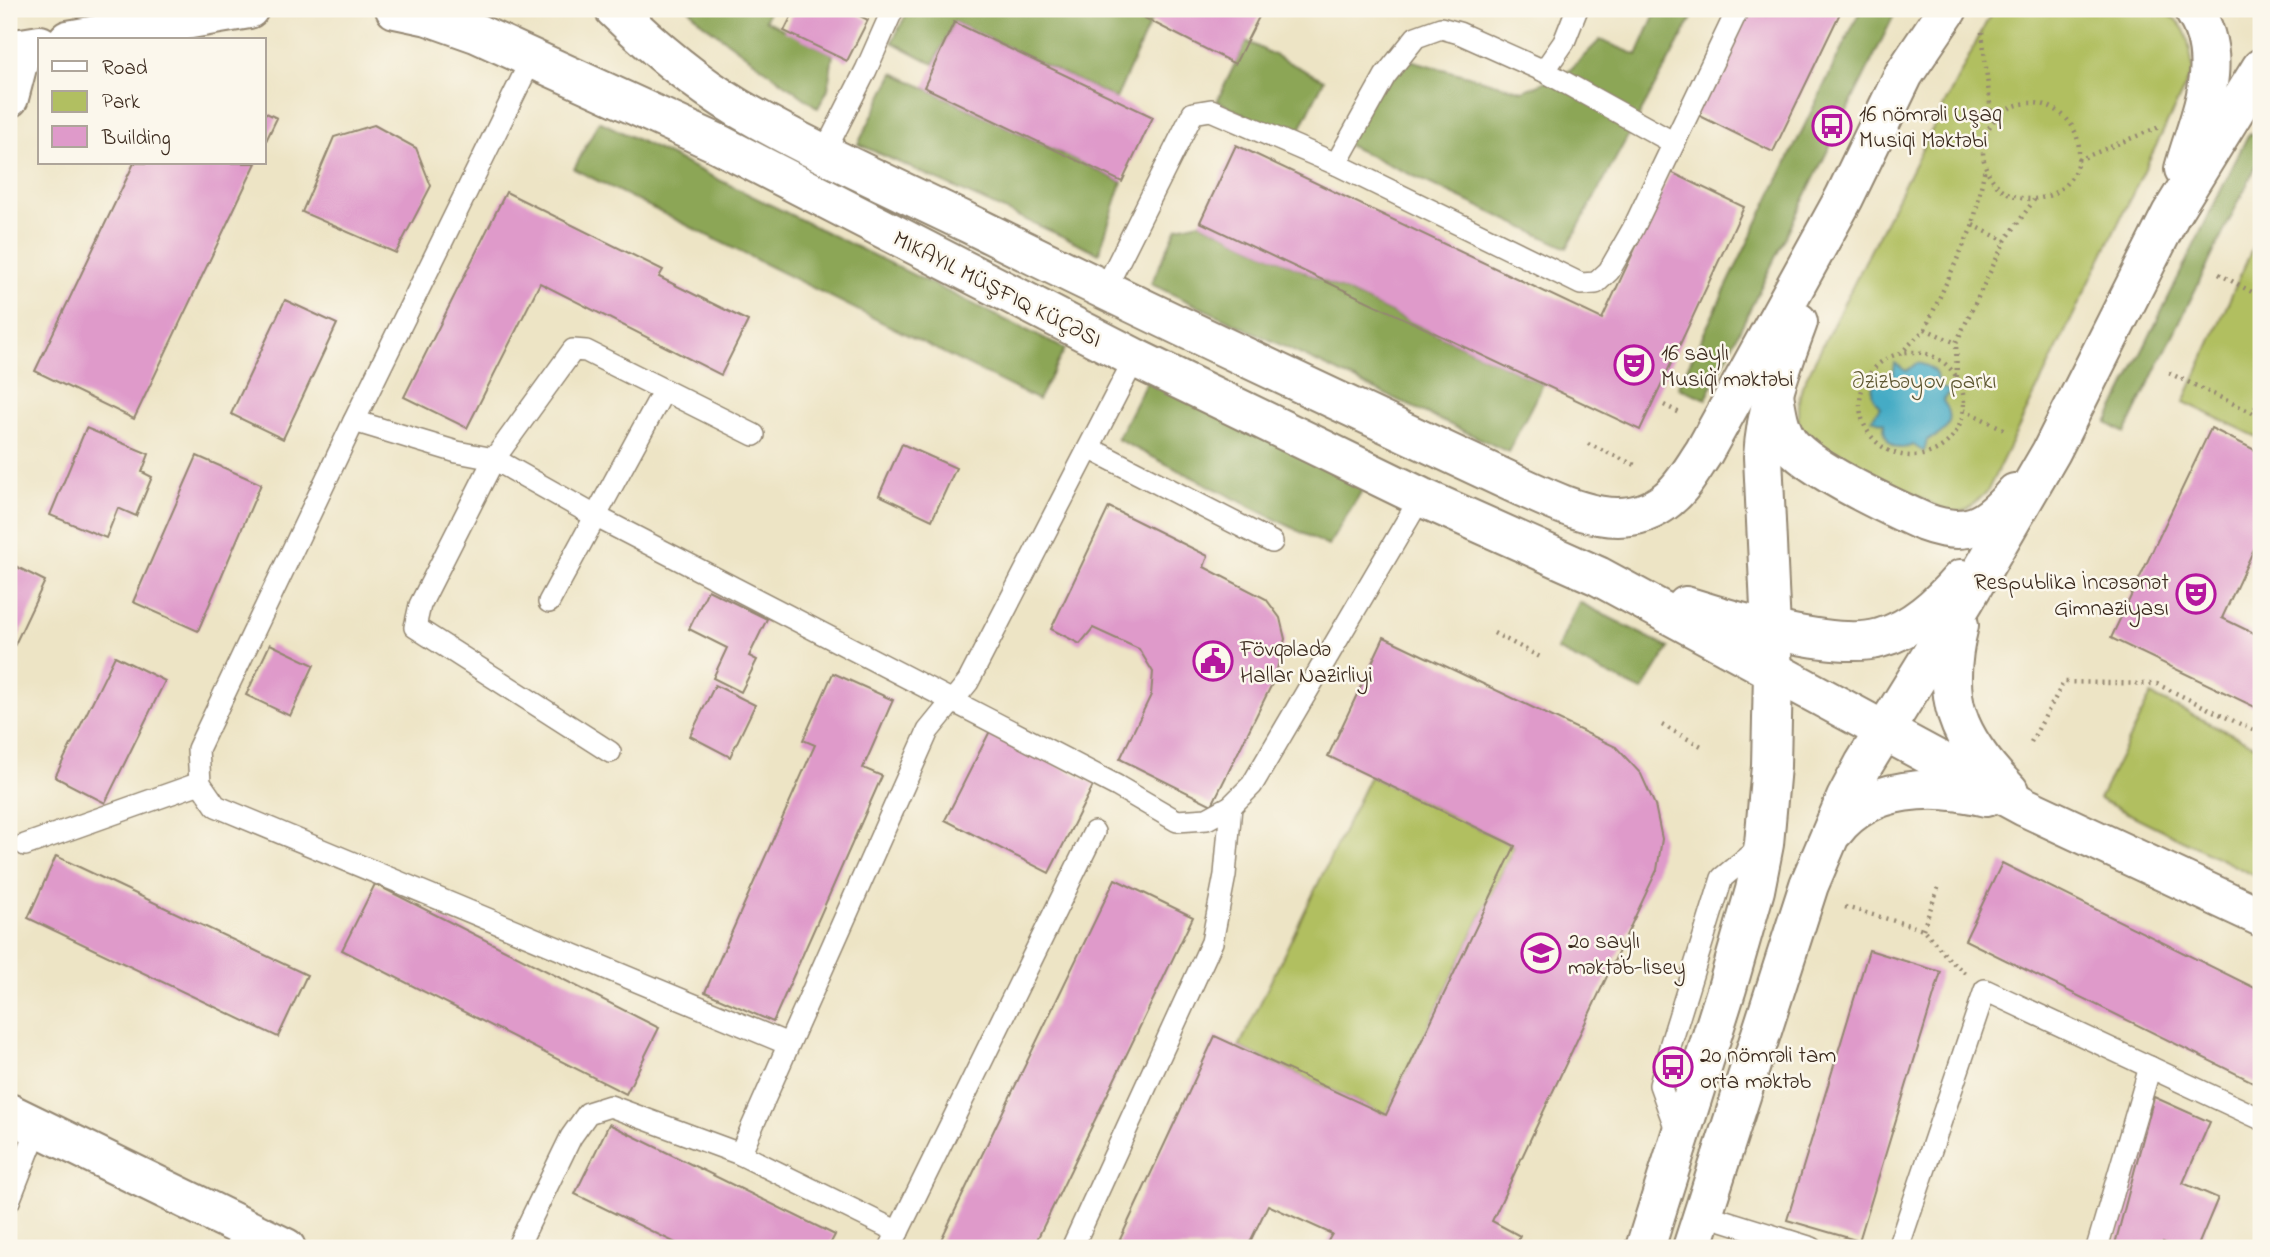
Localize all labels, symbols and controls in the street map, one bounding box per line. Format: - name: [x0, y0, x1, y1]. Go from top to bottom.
- legend: [38, 38, 266, 164]
- text: Road: [102, 54, 148, 84]
- text: Park: [102, 88, 141, 118]
- place label: 16 nömrəli Uşaq Musiqi Məktəbi: [1859, 99, 2002, 158]
- bus stop icon: 16 nömrəli Uşaq Musiqi Məktəbi: [1811, 105, 1853, 147]
- text: Building: [101, 124, 171, 156]
- street label: MIKAYIL MÜŞFIQ KÜÇƏSI: [887, 223, 1107, 357]
- place label: 16 saylı Musiqi məktəbi: [1661, 338, 1794, 397]
- theatre icon: 16 saylı Musiqi məktəbi: [1613, 344, 1655, 386]
- park label: Əzizbəyov parkı: [1851, 366, 1997, 401]
- place label: Respublika İncəsənət Gimnaziyası: [1974, 567, 2169, 628]
- theatre icon: Respublika İncəsənət Gimnaziyası: [2175, 573, 2217, 615]
- place label: Fövqəladə Hallar Nazirliyi: [1239, 634, 1373, 695]
- public building icon: Fövqəladə Hallar Nazirliyi: [1192, 640, 1234, 682]
- place label: 20 saylı məktəb-lisey: [1568, 926, 1685, 987]
- school or university icon: 20 saylı məktəb-lisey: [1520, 932, 1562, 974]
- place label: 20 nömrəli tam orta məktəb: [1700, 1040, 1836, 1099]
- bus stop icon: 20 nömrəli tam orta məktəb: [1652, 1046, 1694, 1088]

